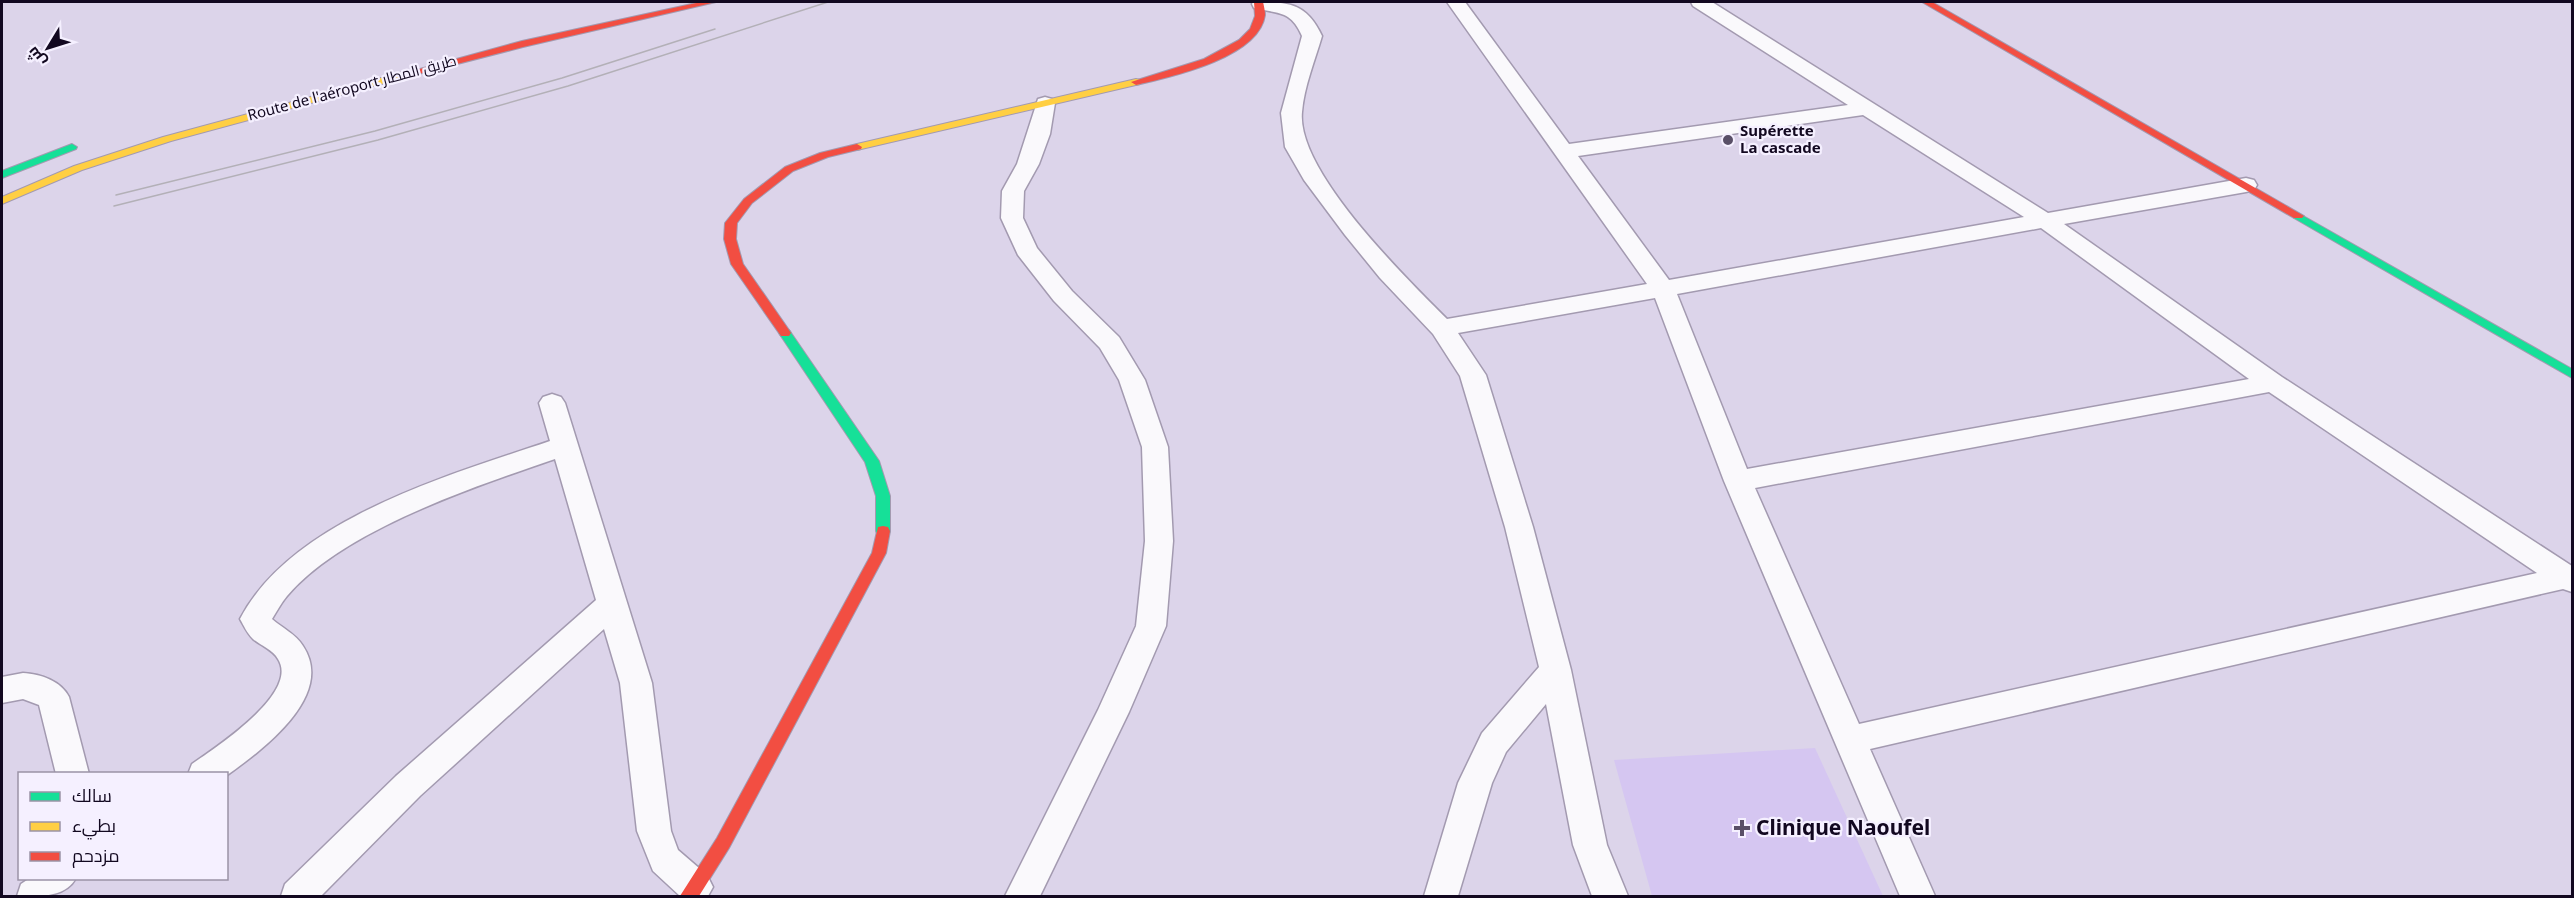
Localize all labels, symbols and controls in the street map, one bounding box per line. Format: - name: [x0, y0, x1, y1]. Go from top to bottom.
- north arrow: [18, 18, 78, 78]
- text: ش: [21, 42, 51, 72]
- street label: Route de l'aéroport طريق المطار: [245, 49, 459, 126]
- place label: Supérette La cascade: [1740, 120, 1821, 157]
- marker: Supérette La cascade: [1721, 133, 1735, 147]
- legend: [18, 772, 228, 880]
- text: سالك: [72, 783, 112, 807]
- text: بطيء: [72, 813, 116, 840]
- place label: Clinique Naoufel: [1756, 813, 1930, 841]
- marker: Clinique Naoufel: [1733, 819, 1751, 837]
- text: مزدحم: [72, 843, 120, 868]

